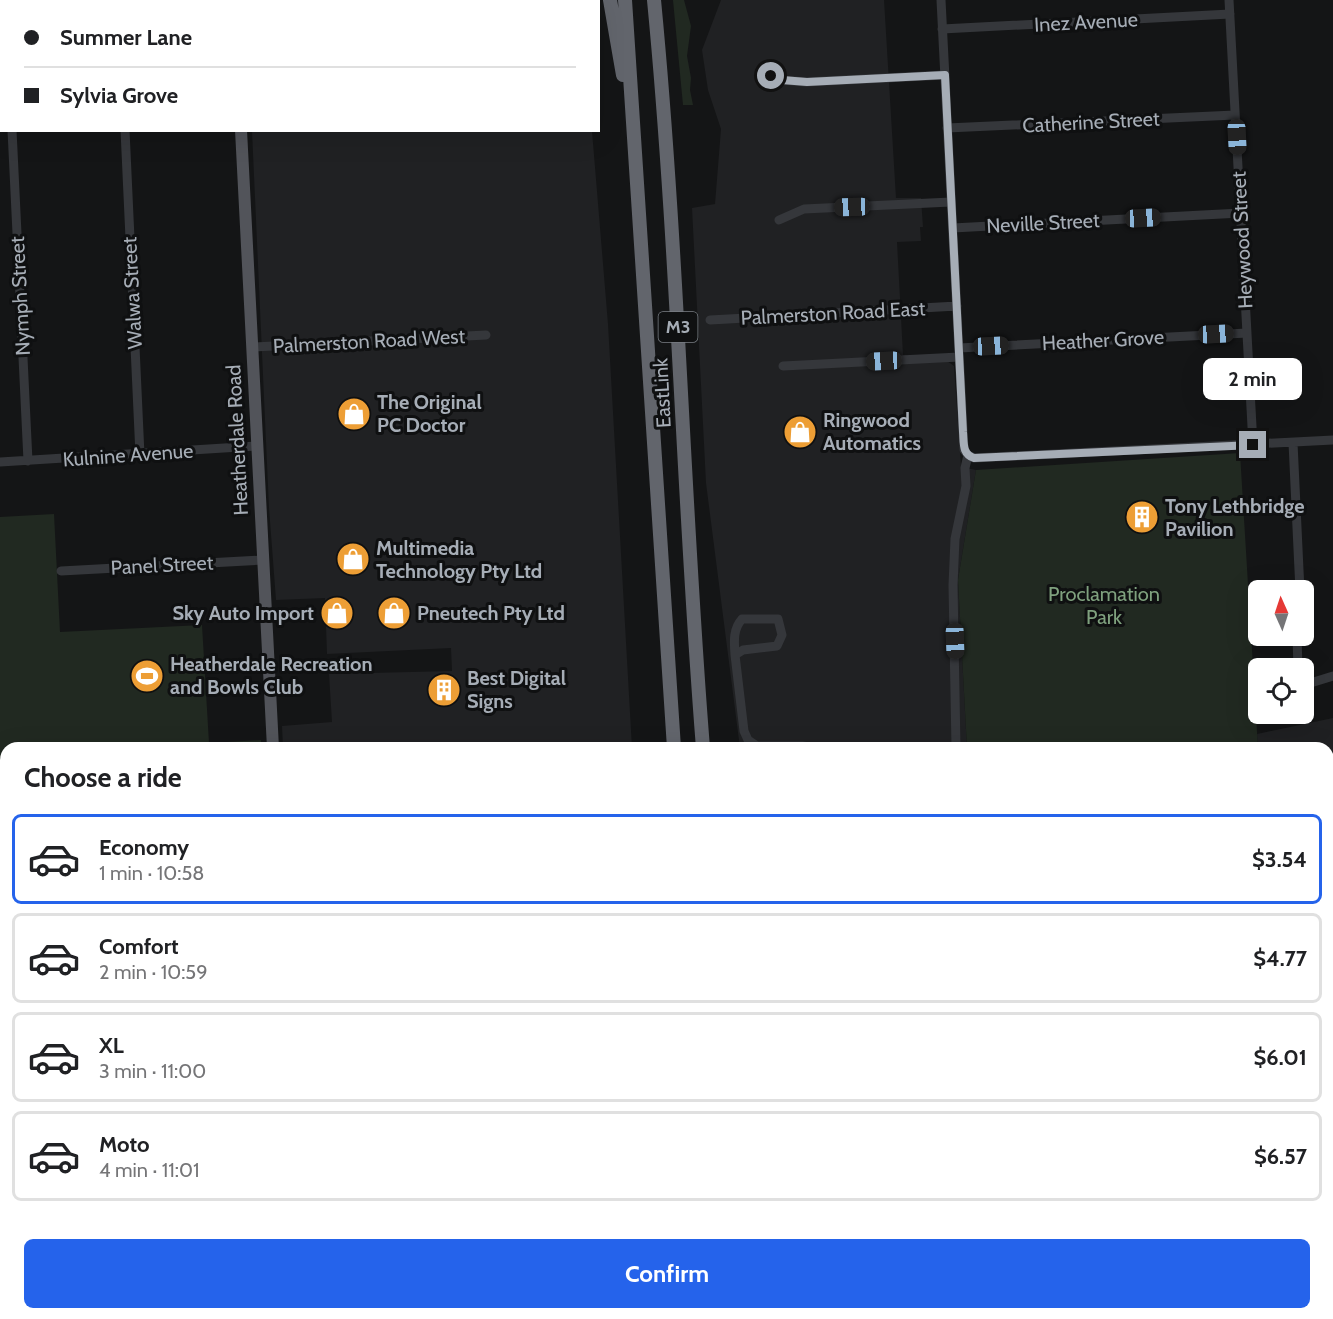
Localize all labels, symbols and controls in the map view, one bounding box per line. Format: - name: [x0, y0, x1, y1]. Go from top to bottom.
- street label: Inez Avenue: [1034, 7, 1138, 37]
- text: Summer Lane: [60, 24, 192, 51]
- route start: [757, 62, 784, 89]
- text: Sylvia Grove: [60, 82, 178, 109]
- street label: Catherine Street: [1022, 106, 1161, 138]
- car: [1227, 119, 1247, 155]
- street label: Heywood Street: [1226, 170, 1258, 309]
- car: [834, 197, 870, 217]
- street label: Neville Street: [986, 208, 1101, 238]
- car: [1125, 208, 1161, 228]
- street label: Nymph Street: [5, 235, 35, 356]
- street label: Walwa Street: [117, 236, 147, 350]
- street label: Palmerston Road East: [740, 296, 926, 330]
- road number: M3: [658, 312, 698, 342]
- street label: Palmerston Road West: [272, 324, 466, 358]
- car: [1198, 324, 1234, 344]
- street label: Heather Grove: [1041, 325, 1165, 355]
- car: [973, 336, 1009, 356]
- car: [866, 351, 902, 371]
- street label: EastLink: [648, 357, 676, 429]
- callout: 2 min: [1204, 358, 1302, 400]
- street label: Heatherdale Road: [221, 364, 253, 516]
- text: 2 min: [1228, 367, 1277, 391]
- place label: The Original PC Doctor: [377, 390, 482, 437]
- shop icon: The Original PC Doctor: [336, 396, 372, 432]
- place label: Ringwood Automatics: [823, 408, 921, 455]
- shop icon: Ringwood Automatics: [782, 414, 818, 450]
- route end: [1239, 431, 1266, 458]
- street label: Kulnine Avenue: [62, 438, 194, 472]
- place label: Tony Lethbridge Pavilion: [1165, 494, 1305, 541]
- building icon: Tony Lethbridge Pavilion: [1124, 499, 1160, 535]
- place label: Multimedia Technology Pty Ltd: [376, 536, 542, 583]
- shop icon: Multimedia Technology Pty Ltd: [335, 541, 371, 577]
- street label: Panel Street: [110, 550, 214, 580]
- north arrow: [1248, 580, 1314, 646]
- map controls: [1248, 580, 1314, 724]
- park label: Proclamation Park: [1048, 582, 1160, 629]
- shop icon: Sky Auto Import: [319, 595, 355, 631]
- shop icon: Pneutech Pty Ltd: [376, 595, 412, 631]
- place label: Sky Auto Import: [172, 601, 314, 625]
- place label: Pneutech Pty Ltd: [417, 601, 565, 625]
- car: [945, 623, 965, 659]
- place label: Heatherdale Recreation and Bowls Club: [170, 652, 373, 699]
- sports icon: Heatherdale Recreation and Bowls Club: [129, 658, 165, 694]
- button: locate: [1248, 658, 1314, 724]
- place label: Best Digital Signs: [467, 666, 566, 713]
- building icon: Best Digital Signs: [426, 672, 462, 708]
- text: Choose a ride: [24, 761, 182, 794]
- icon: car: [27, 832, 81, 886]
- text: Economy: [99, 834, 189, 861]
- text: $3.54: [1252, 846, 1307, 873]
- text: 1 min · 10:58: [99, 861, 204, 885]
- icon: car: [27, 931, 81, 985]
- text: Comfort: [99, 933, 178, 960]
- text: $4.77: [1253, 945, 1307, 972]
- text: 2 min · 10:59: [99, 960, 208, 984]
- icon: car: [27, 1030, 81, 1084]
- text: XL: [99, 1032, 124, 1059]
- text: $6.01: [1254, 1044, 1307, 1071]
- text: 3 min · 11:00: [99, 1059, 206, 1083]
- icon: car: [27, 1129, 81, 1183]
- text: Moto: [99, 1131, 150, 1158]
- text: $6.57: [1254, 1143, 1307, 1170]
- text: 4 min · 11:01: [99, 1158, 199, 1182]
- button: Confirm: [24, 1239, 1310, 1308]

